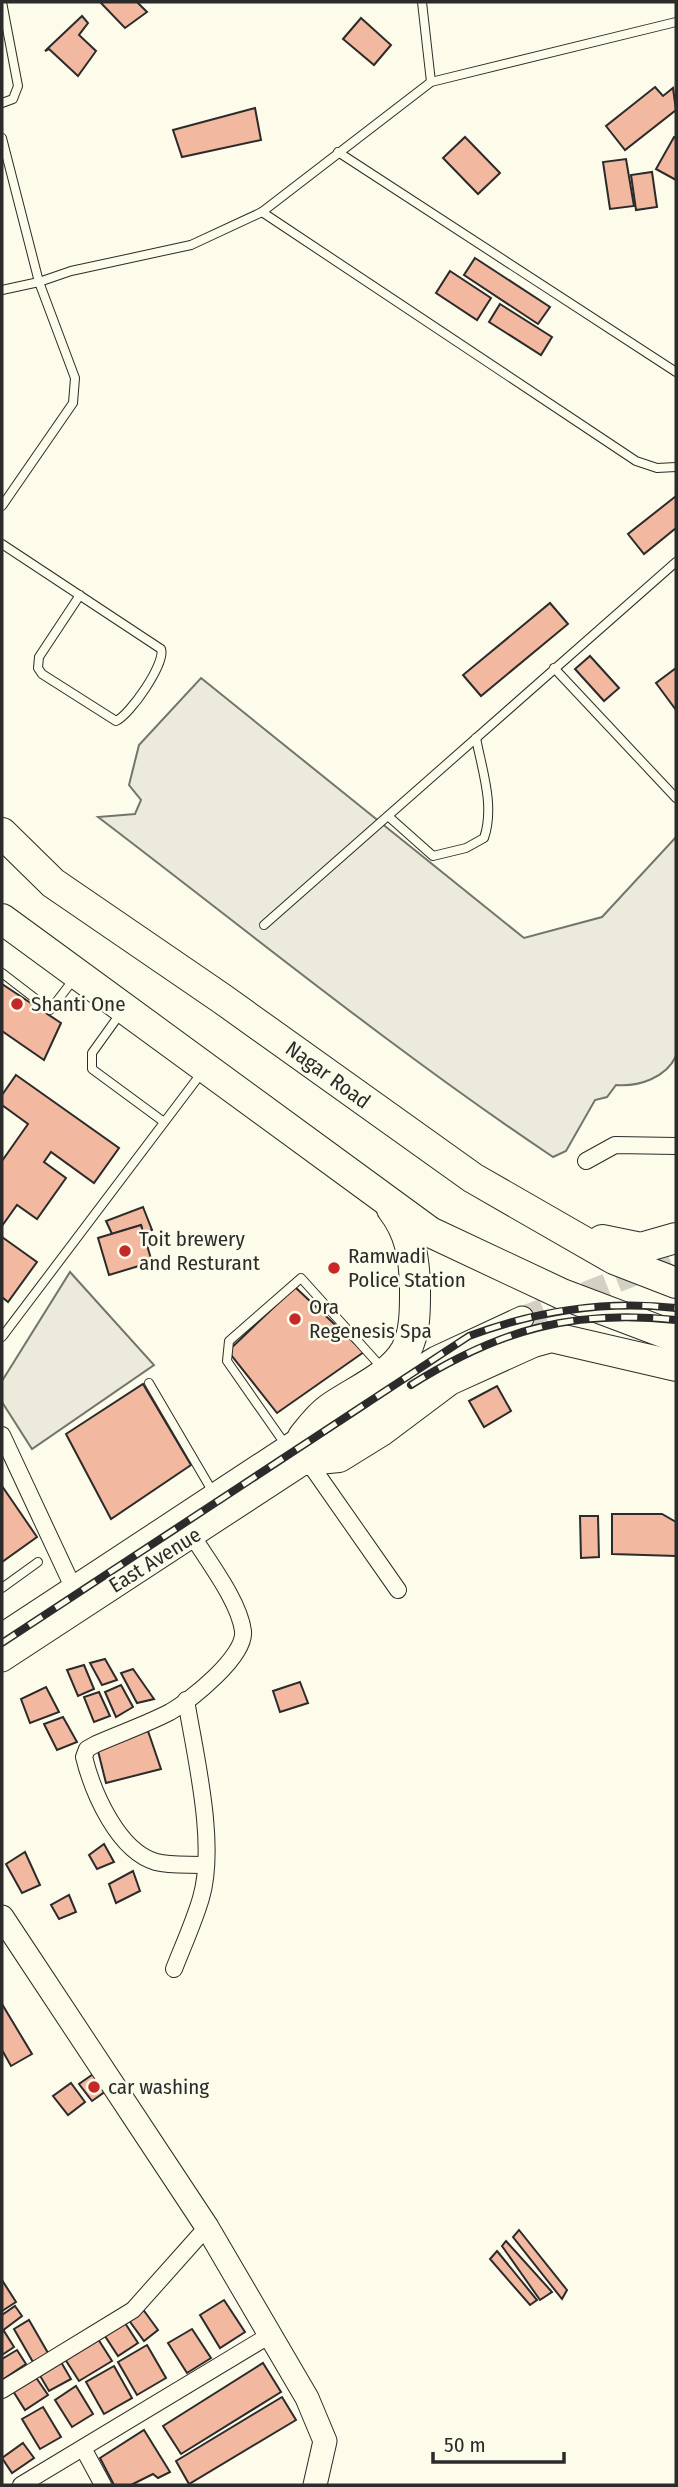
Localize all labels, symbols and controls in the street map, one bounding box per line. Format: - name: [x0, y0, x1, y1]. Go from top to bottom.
- place label: Shanti One: [31, 991, 126, 1017]
- marker: Shanti One: [9, 996, 25, 1012]
- street label: Nagar Road: [281, 1036, 375, 1114]
- place label: Toit brewery and Resturant: [139, 1226, 260, 1276]
- marker: Toit brewery and Resturant: [117, 1243, 133, 1259]
- place label: Ramwadi Police Station: [348, 1243, 466, 1293]
- marker: Ramwadi Police Station: [326, 1260, 342, 1276]
- place label: Ora Regenesis Spa: [309, 1294, 432, 1344]
- marker: Ora Regenesis Spa: [287, 1311, 303, 1327]
- street label: East Avenue: [104, 1522, 206, 1598]
- place label: car washing: [108, 2074, 209, 2100]
- marker: car washing: [86, 2079, 102, 2095]
- scale bar: [433, 2420, 564, 2464]
- text: 50 m: [444, 2432, 486, 2458]

